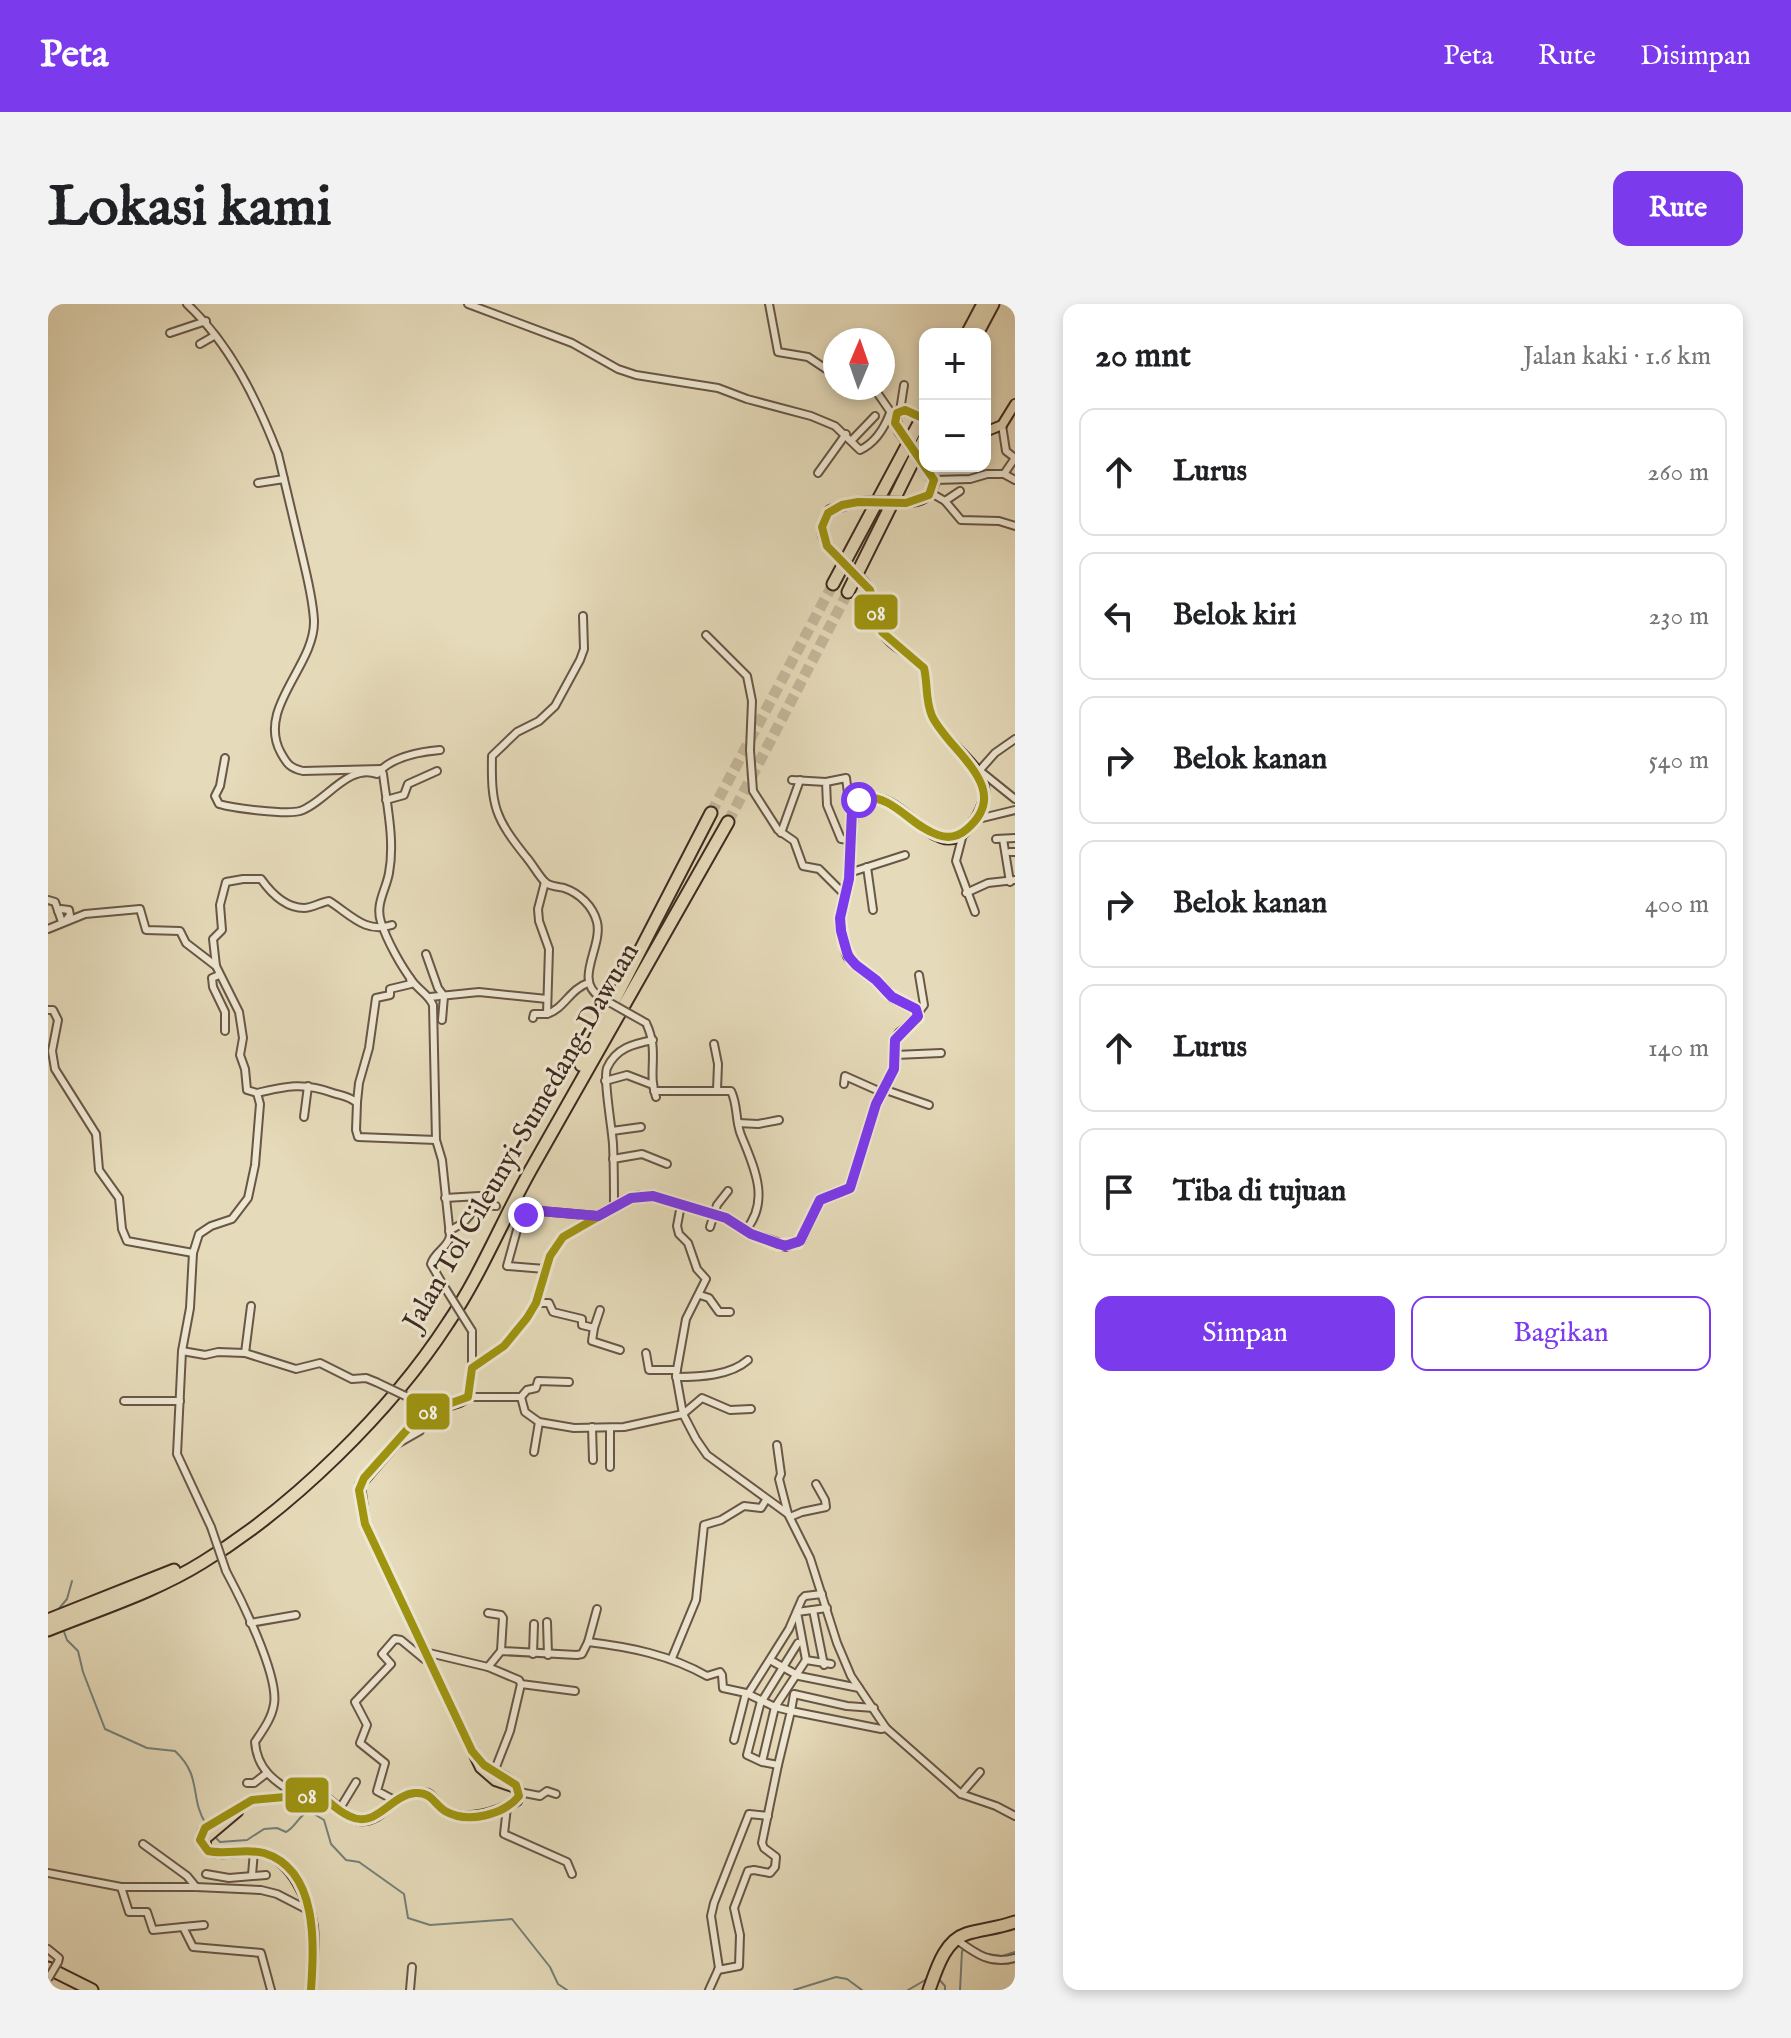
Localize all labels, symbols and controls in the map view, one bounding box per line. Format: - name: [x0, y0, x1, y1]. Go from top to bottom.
- text: Peta: [40, 32, 108, 80]
- text: Peta: [1443, 39, 1494, 74]
- text: Rute: [1538, 39, 1596, 74]
- text: Disimpan: [1640, 39, 1751, 74]
- button: Rute: [1613, 171, 1743, 246]
- text: Lokasi kami: [48, 173, 332, 244]
- north arrow: [823, 328, 895, 400]
- map controls: [919, 328, 991, 472]
- button: +: [919, 328, 991, 400]
- text: 20 mnt: [1095, 335, 1191, 378]
- text: Jalan kaki · 1.6 km: [1523, 340, 1711, 373]
- button: −: [919, 400, 991, 472]
- icon: ahead: [1097, 450, 1141, 494]
- text: Lurus: [1173, 453, 1247, 491]
- text: 260 m: [1647, 456, 1709, 489]
- line badge: 08: [853, 593, 899, 631]
- icon: left: [1097, 594, 1141, 638]
- text: Belok kiri: [1173, 597, 1296, 635]
- text: 08: [866, 600, 886, 628]
- text: 230 m: [1649, 600, 1709, 633]
- icon: right: [1097, 738, 1141, 782]
- text: Belok kanan: [1173, 741, 1327, 779]
- text: 540 m: [1648, 744, 1709, 777]
- route start: [841, 782, 877, 818]
- icon: right: [1097, 882, 1141, 926]
- text: Belok kanan: [1173, 885, 1327, 923]
- text: 400 m: [1645, 888, 1709, 921]
- street label: Jalan Tol Cileunyi–Sumedang–Dawuan: [395, 937, 648, 1340]
- icon: ahead: [1097, 1026, 1141, 1070]
- text: Lurus: [1173, 1029, 1247, 1067]
- text: 140 m: [1648, 1032, 1709, 1065]
- icon: arrive: [1097, 1170, 1141, 1214]
- text: Tiba di tujuan: [1173, 1173, 1346, 1211]
- route end: [508, 1197, 544, 1233]
- button: Simpan: [1095, 1296, 1395, 1371]
- button: Bagikan: [1411, 1296, 1711, 1371]
- line badge: 08: [405, 1392, 451, 1431]
- text: 08: [418, 1399, 438, 1427]
- line badge: 08: [284, 1776, 330, 1814]
- text: 08: [297, 1783, 317, 1811]

